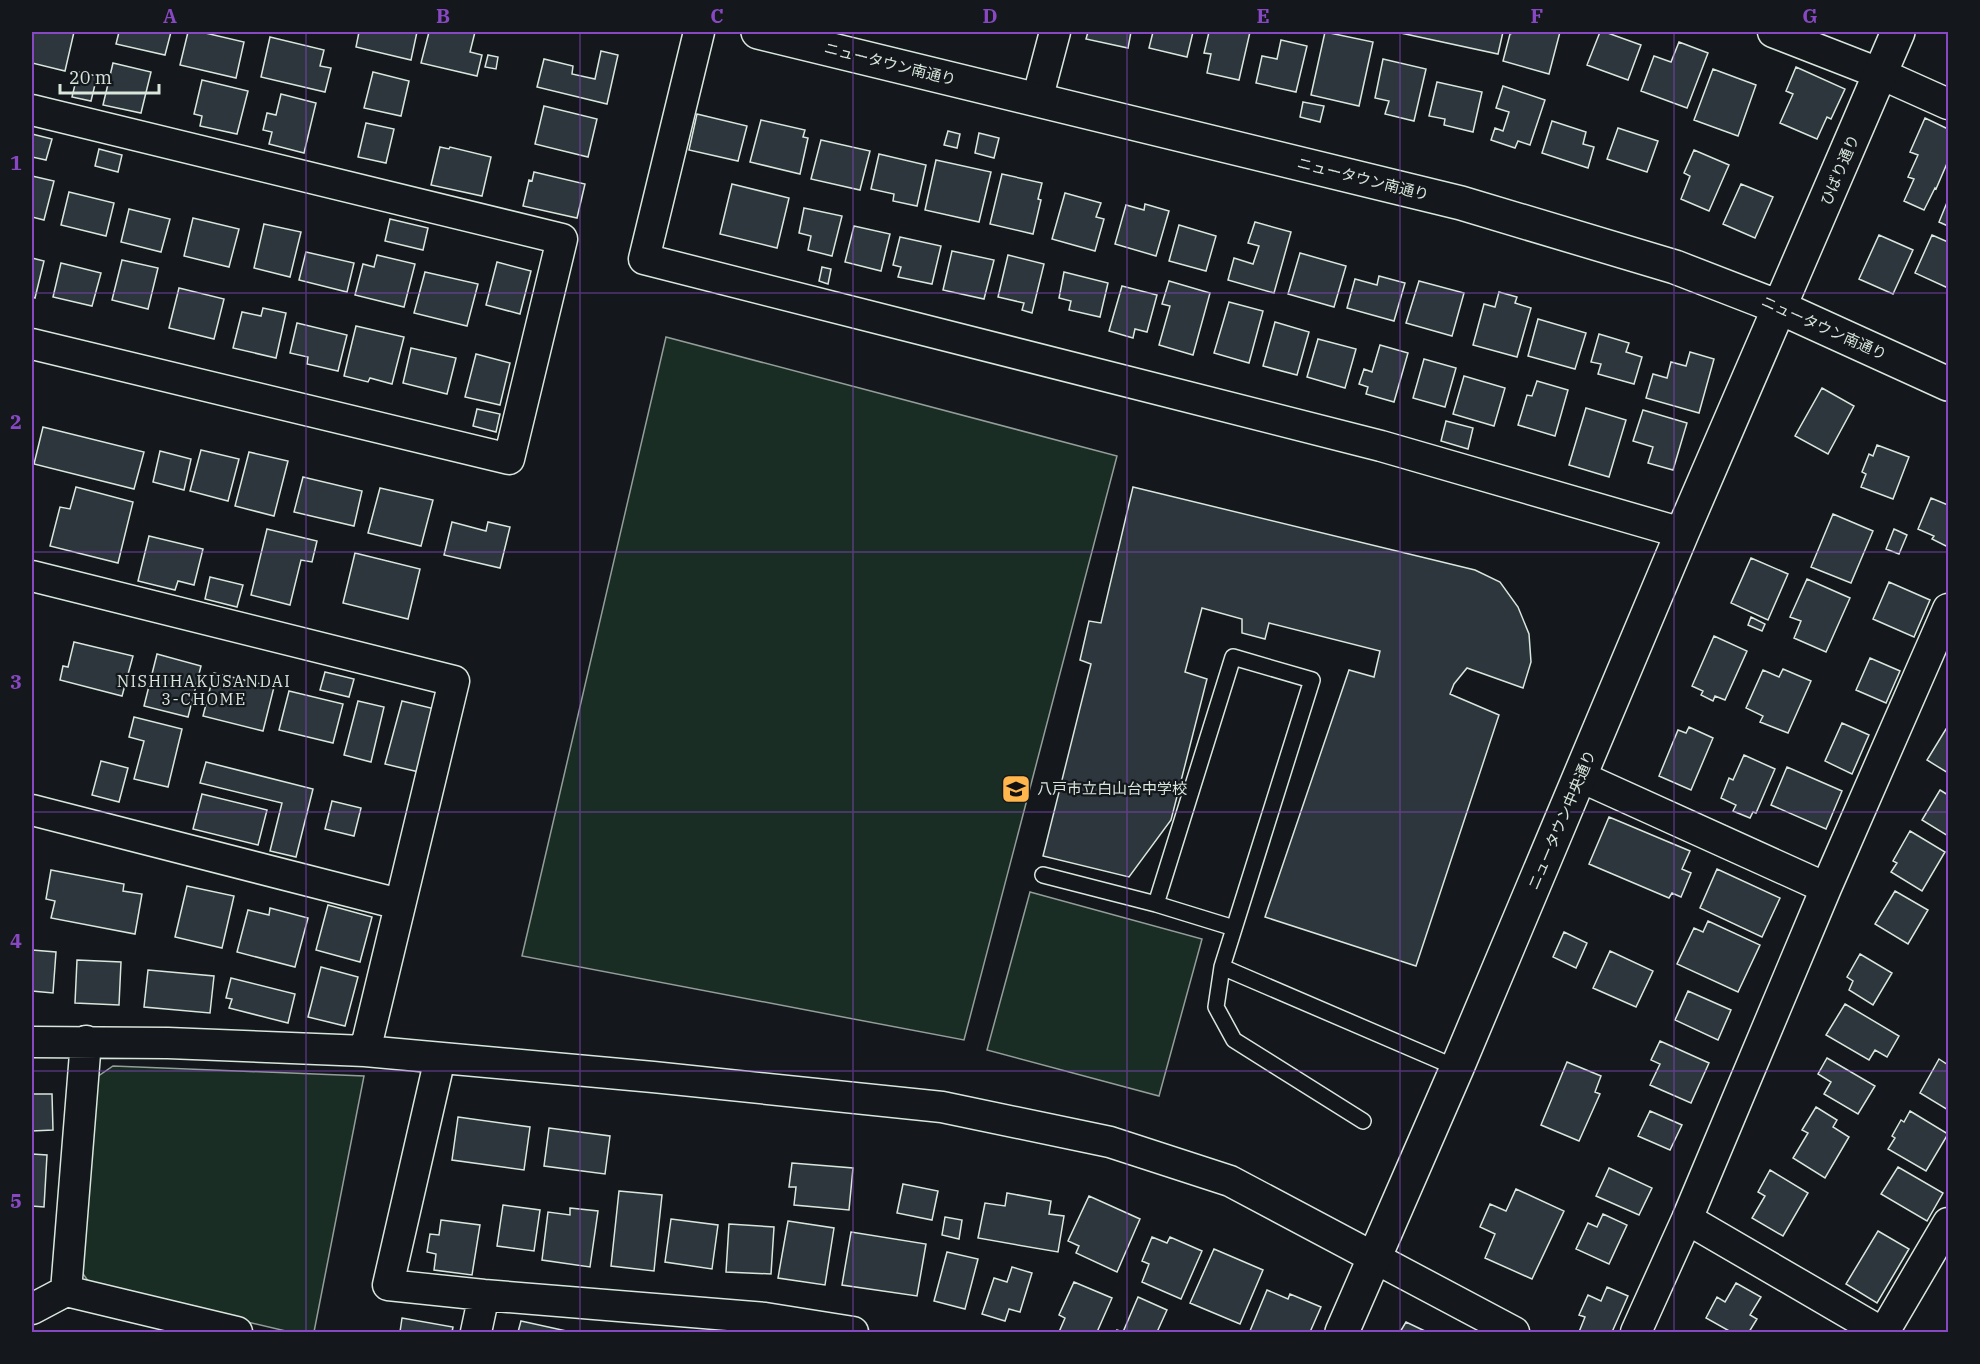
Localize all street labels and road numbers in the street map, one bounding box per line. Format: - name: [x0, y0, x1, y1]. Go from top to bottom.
- street label: ニュータウン南通り: [822, 38, 958, 89]
- street label: ひばり通り: [1816, 132, 1863, 208]
- street label: ニュータウン南通り: [1295, 153, 1431, 204]
- street label: ニュータウン南通り: [1759, 291, 1890, 364]
- street label: ニュータウン中央通り: [1523, 747, 1600, 893]

